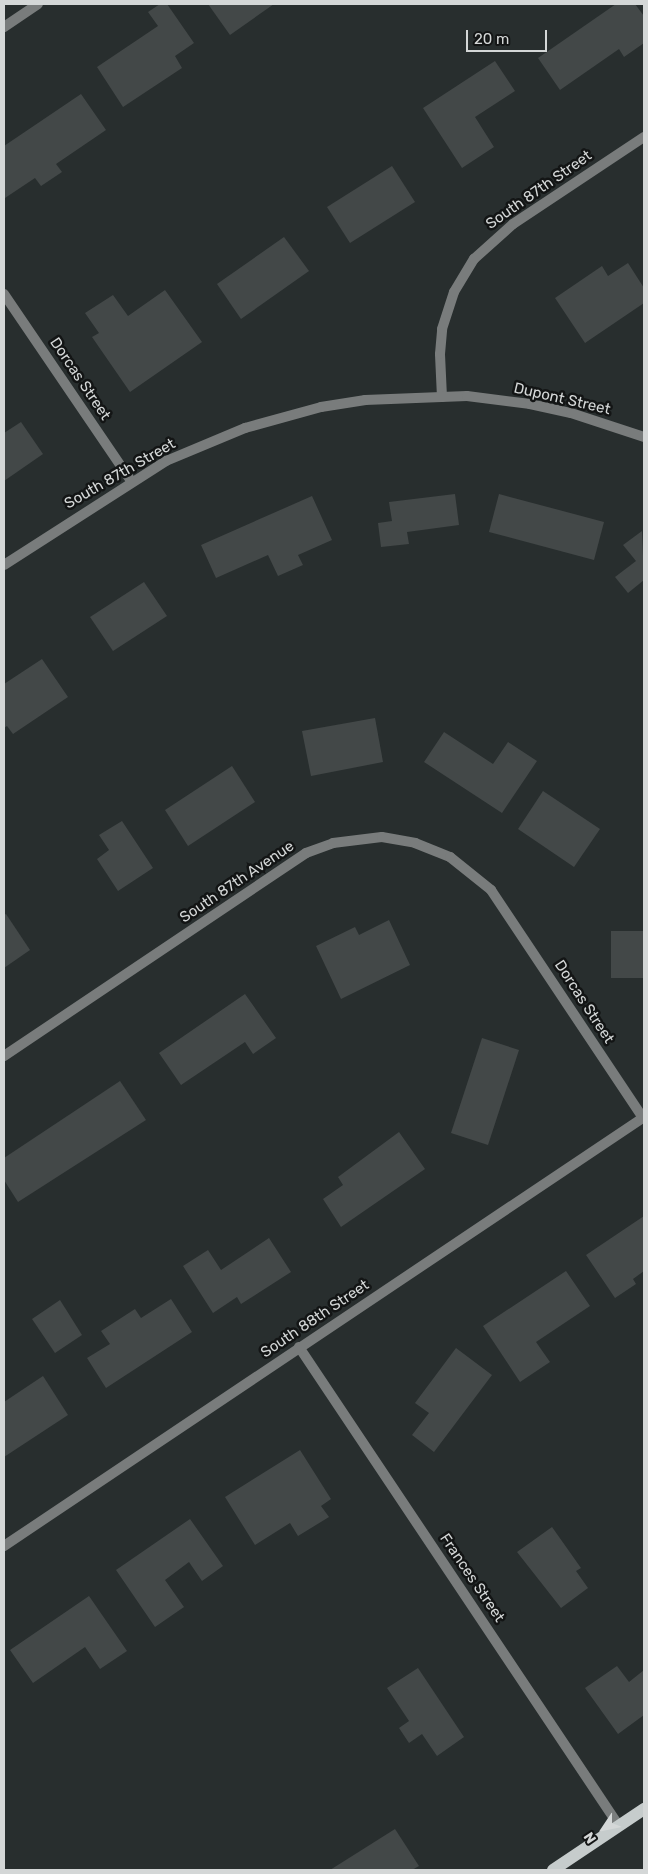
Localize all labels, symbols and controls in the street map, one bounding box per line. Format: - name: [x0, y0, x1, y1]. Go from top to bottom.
- scale bar: [468, 20, 549, 52]
- text: 20 m: [474, 30, 509, 48]
- street label: South 87th Street: [483, 147, 595, 233]
- street label: Dorcas Street: [46, 334, 114, 424]
- street label: Dupont Street: [512, 379, 612, 419]
- street label: South 87th Street: [61, 435, 179, 513]
- street label: South 87th Avenue: [176, 837, 298, 927]
- street label: Dorcas Street: [550, 957, 618, 1047]
- street label: South 88th Street: [257, 1276, 373, 1362]
- street label: Frances Street: [436, 1530, 508, 1626]
- north arrow: [578, 1804, 628, 1854]
- text: N: [580, 1829, 600, 1847]

